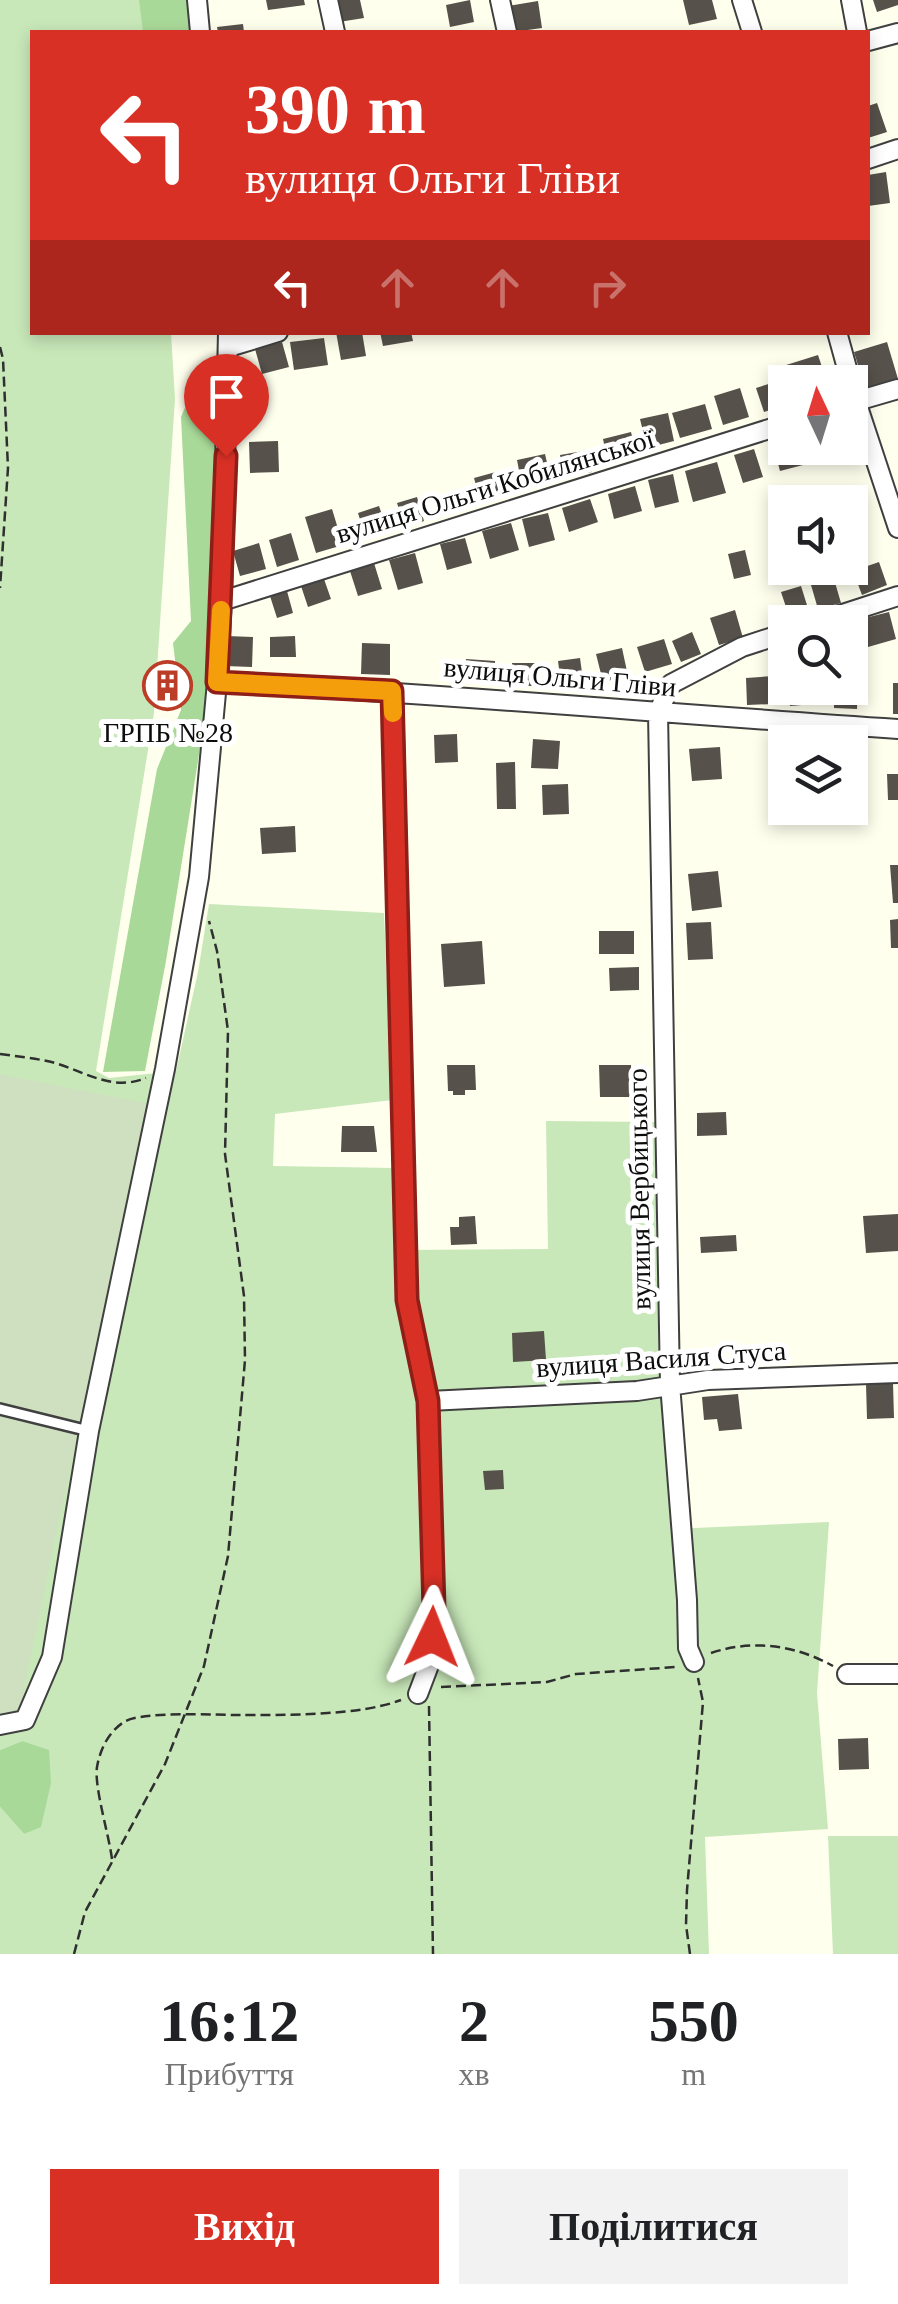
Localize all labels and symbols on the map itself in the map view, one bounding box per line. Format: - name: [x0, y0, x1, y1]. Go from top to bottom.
- pin: [184, 354, 269, 457]
- north arrow: [768, 365, 868, 465]
- street label: вулиця Ольги Кобилянської: [332, 423, 658, 549]
- street label: вулиця Ольги Гліви: [442, 651, 678, 703]
- building icon: ГРПБ №28: [142, 659, 194, 711]
- place label: ГРПБ №28: [103, 717, 233, 748]
- street label: вулиця Вербицького: [621, 1068, 657, 1310]
- street label: вулиця Василя Стуса: [535, 1335, 788, 1383]
- position arrow: [380, 1585, 484, 1689]

